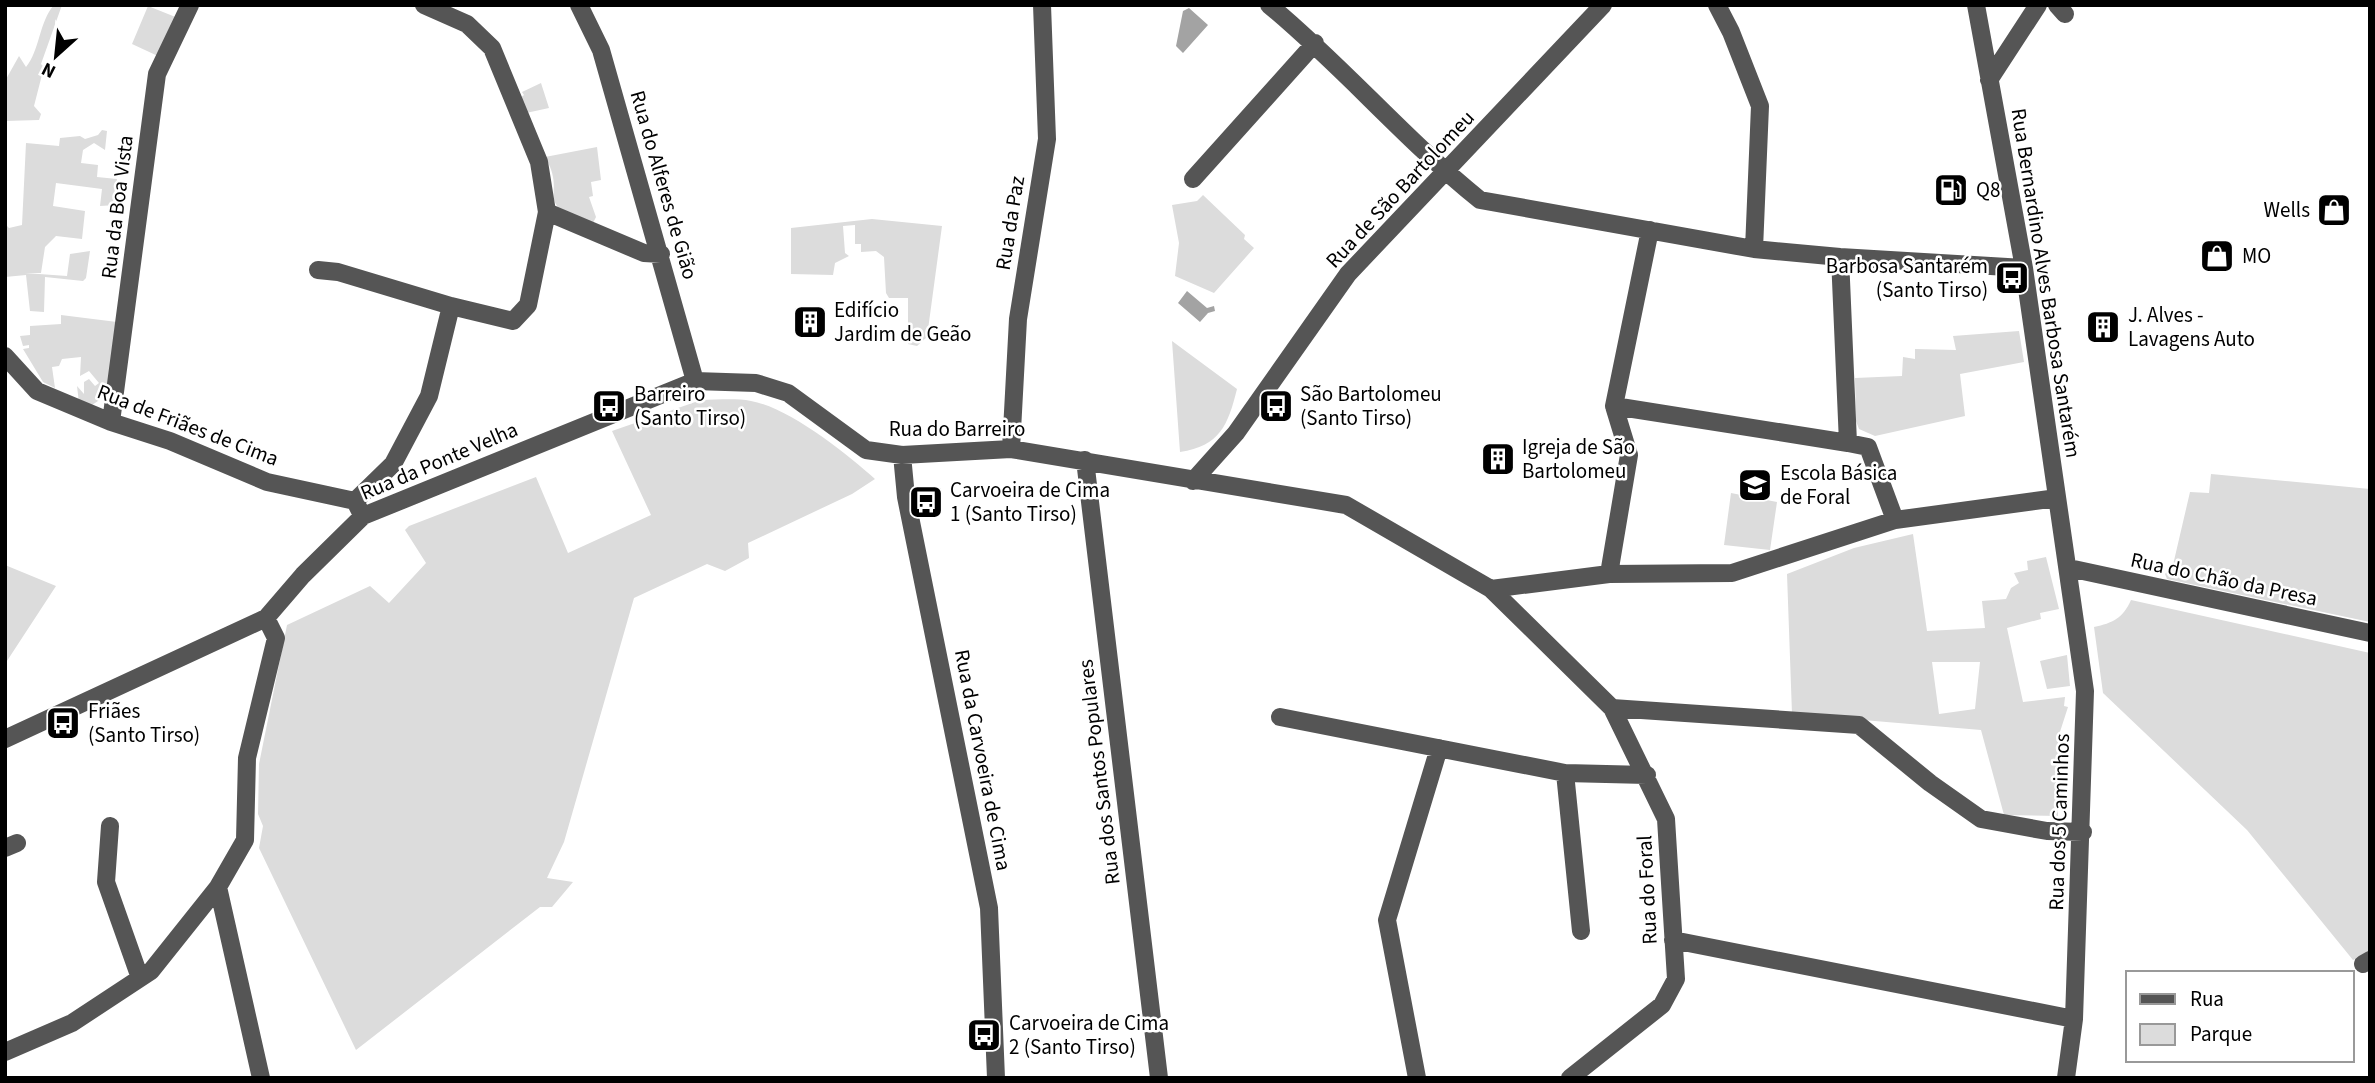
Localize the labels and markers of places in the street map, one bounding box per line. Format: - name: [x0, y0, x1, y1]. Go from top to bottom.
- fuel station icon: Q8: [1932, 171, 1970, 209]
- place label: Q8: [1976, 175, 2000, 205]
- shop icon: Wells: [2315, 191, 2353, 229]
- place label: Wells: [2264, 195, 2310, 225]
- shop icon: MO: [2198, 237, 2236, 275]
- place label: MO: [2242, 241, 2271, 271]
- place label: Barbosa Santarém (Santo Tirso): [1826, 251, 1988, 305]
- bus stop icon: Barbosa Santarém (Santo Tirso): [1993, 259, 2031, 297]
- place label: Edifício Jardim de Geão: [834, 295, 971, 349]
- place label: J. Alves - Lavagens Auto: [2128, 300, 2255, 354]
- building icon: Edifício Jardim de Geão: [791, 303, 829, 341]
- building icon: J. Alves - Lavagens Auto: [2084, 308, 2122, 346]
- place label: Barreiro (Santo Tirso): [634, 379, 746, 433]
- place label: São Bartolomeu (Santo Tirso): [1300, 379, 1442, 433]
- bus stop icon: Barreiro (Santo Tirso): [590, 387, 628, 425]
- bus stop icon: São Bartolomeu (Santo Tirso): [1257, 387, 1295, 425]
- place label: Igreja de São Bartolomeu: [1522, 432, 1635, 486]
- building icon: Igreja de São Bartolomeu: [1479, 440, 1517, 478]
- place label: Escola Básica de Foral: [1780, 458, 1897, 512]
- school or university icon: Escola Básica de Foral: [1736, 466, 1774, 504]
- place label: Carvoeira de Cima 1 (Santo Tirso): [950, 475, 1110, 529]
- bus stop icon: Carvoeira de Cima 1 (Santo Tirso): [907, 483, 945, 521]
- place label: Friães (Santo Tirso): [88, 696, 200, 750]
- bus stop icon: Friães (Santo Tirso): [44, 704, 82, 742]
- place label: Carvoeira de Cima 2 (Santo Tirso): [1009, 1008, 1169, 1062]
- bus stop icon: Carvoeira de Cima 2 (Santo Tirso): [965, 1016, 1003, 1054]

